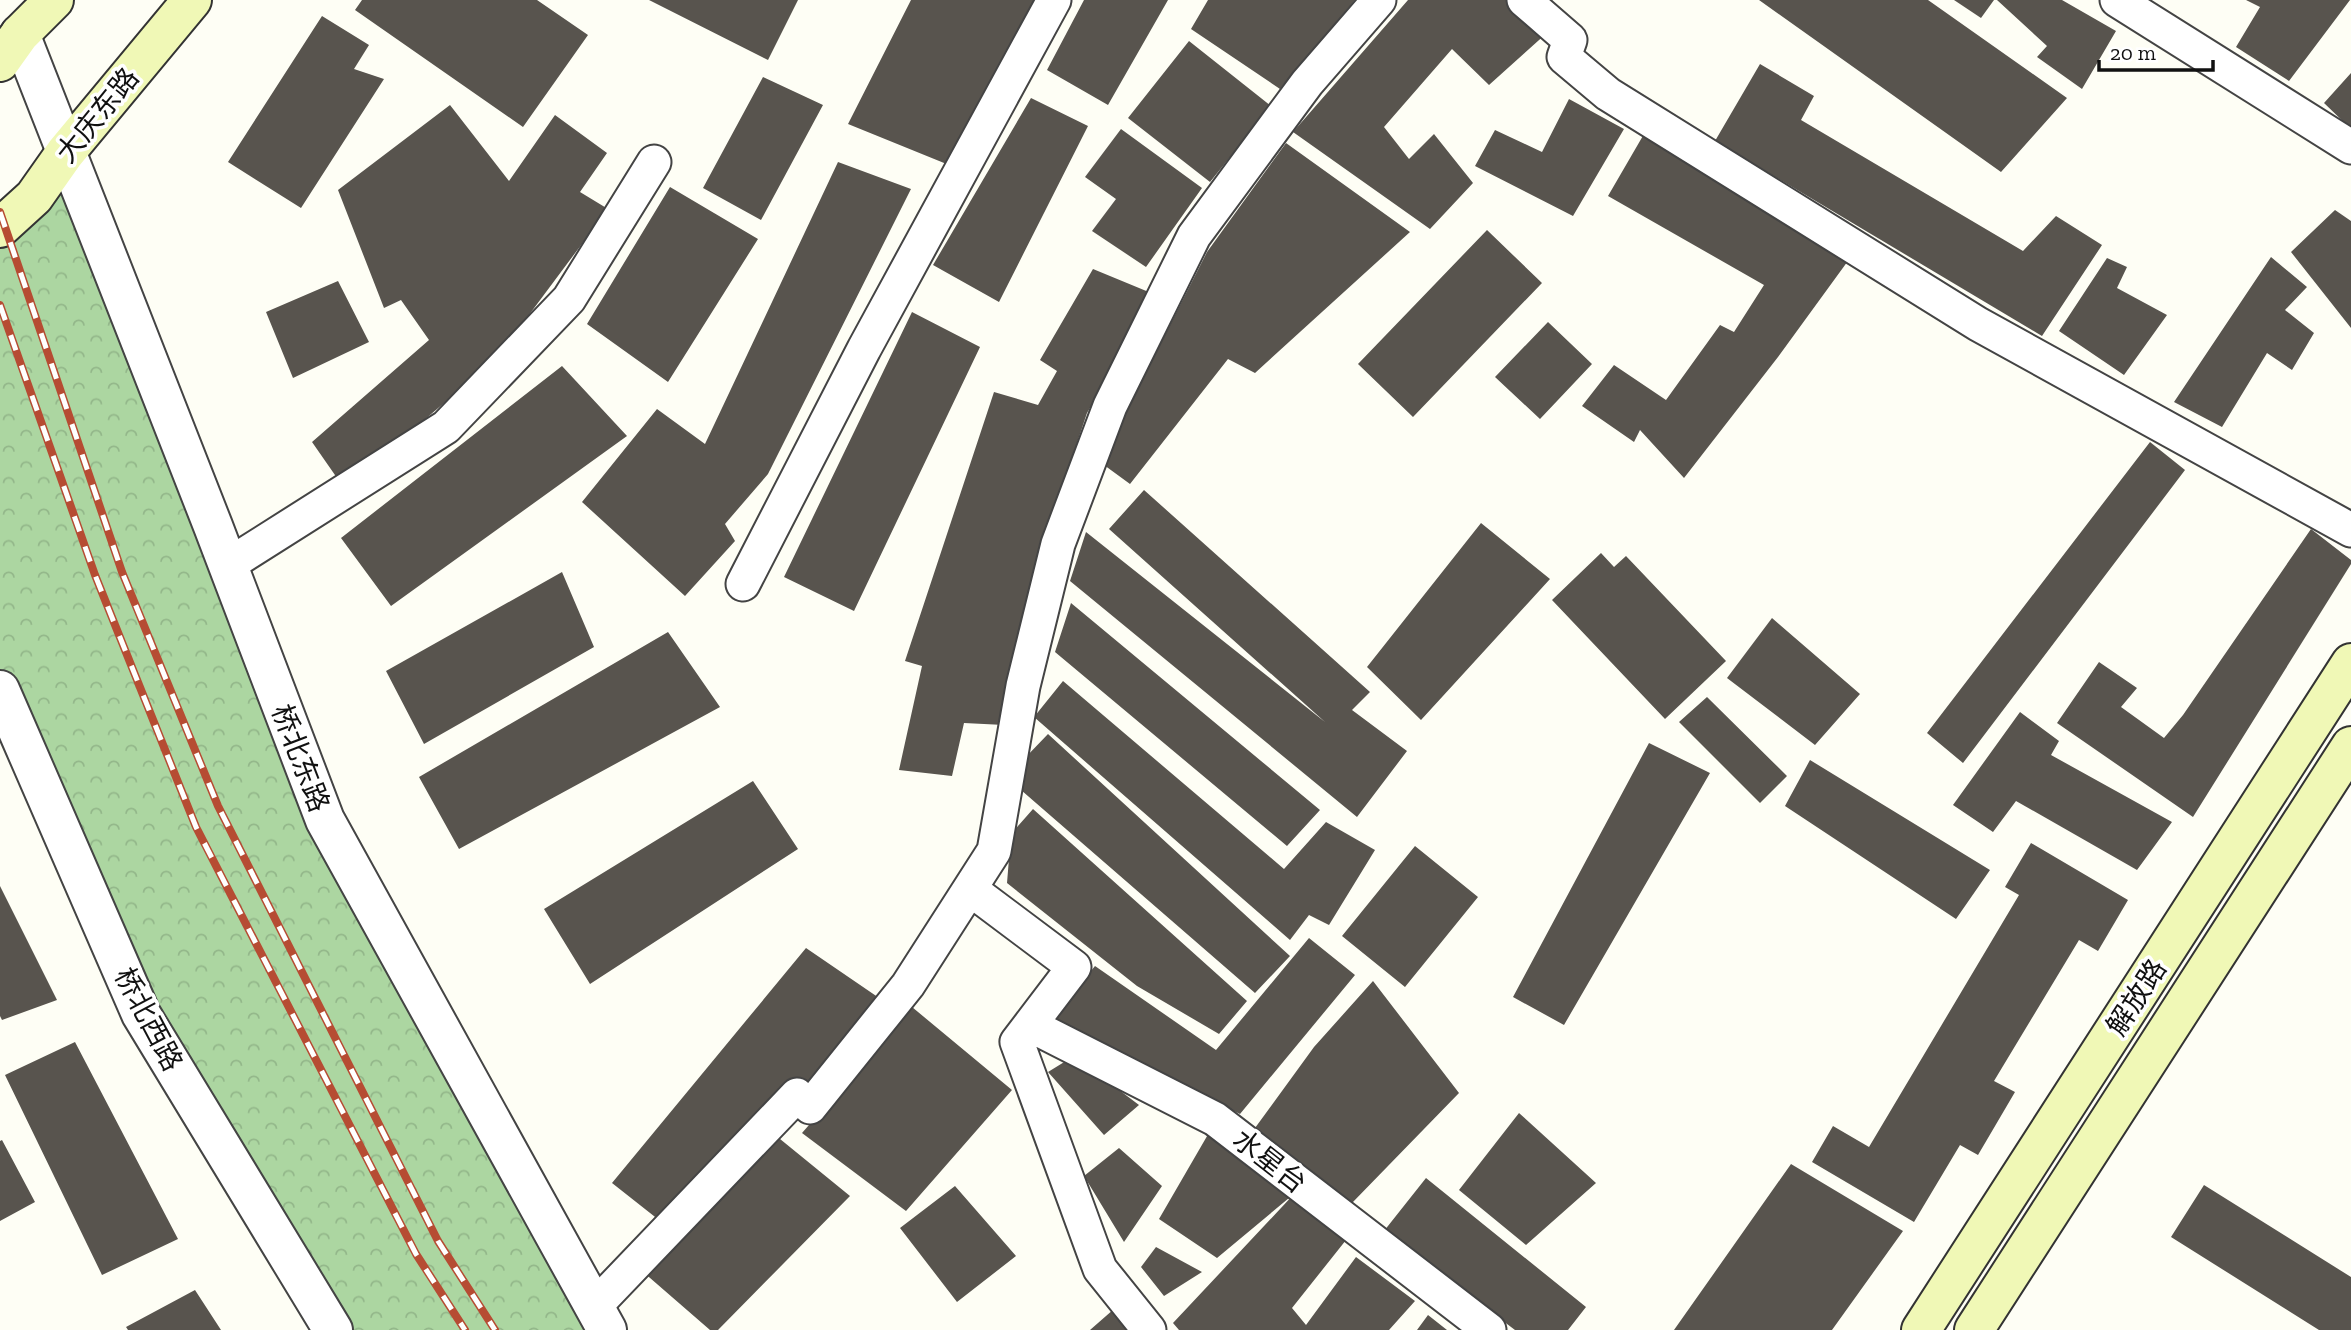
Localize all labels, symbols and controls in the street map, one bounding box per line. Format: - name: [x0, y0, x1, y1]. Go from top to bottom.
- scale bar: [2099, 28, 2213, 72]
- text: 20 m: [2110, 40, 2156, 65]
- street label: 大庆东路: [49, 61, 145, 169]
- street label: 桥北东路: [265, 700, 336, 816]
- street label: 解放路: [2100, 953, 2173, 1041]
- street label: 桥北西路: [108, 962, 189, 1076]
- street label: 水星台: [1226, 1123, 1313, 1200]

